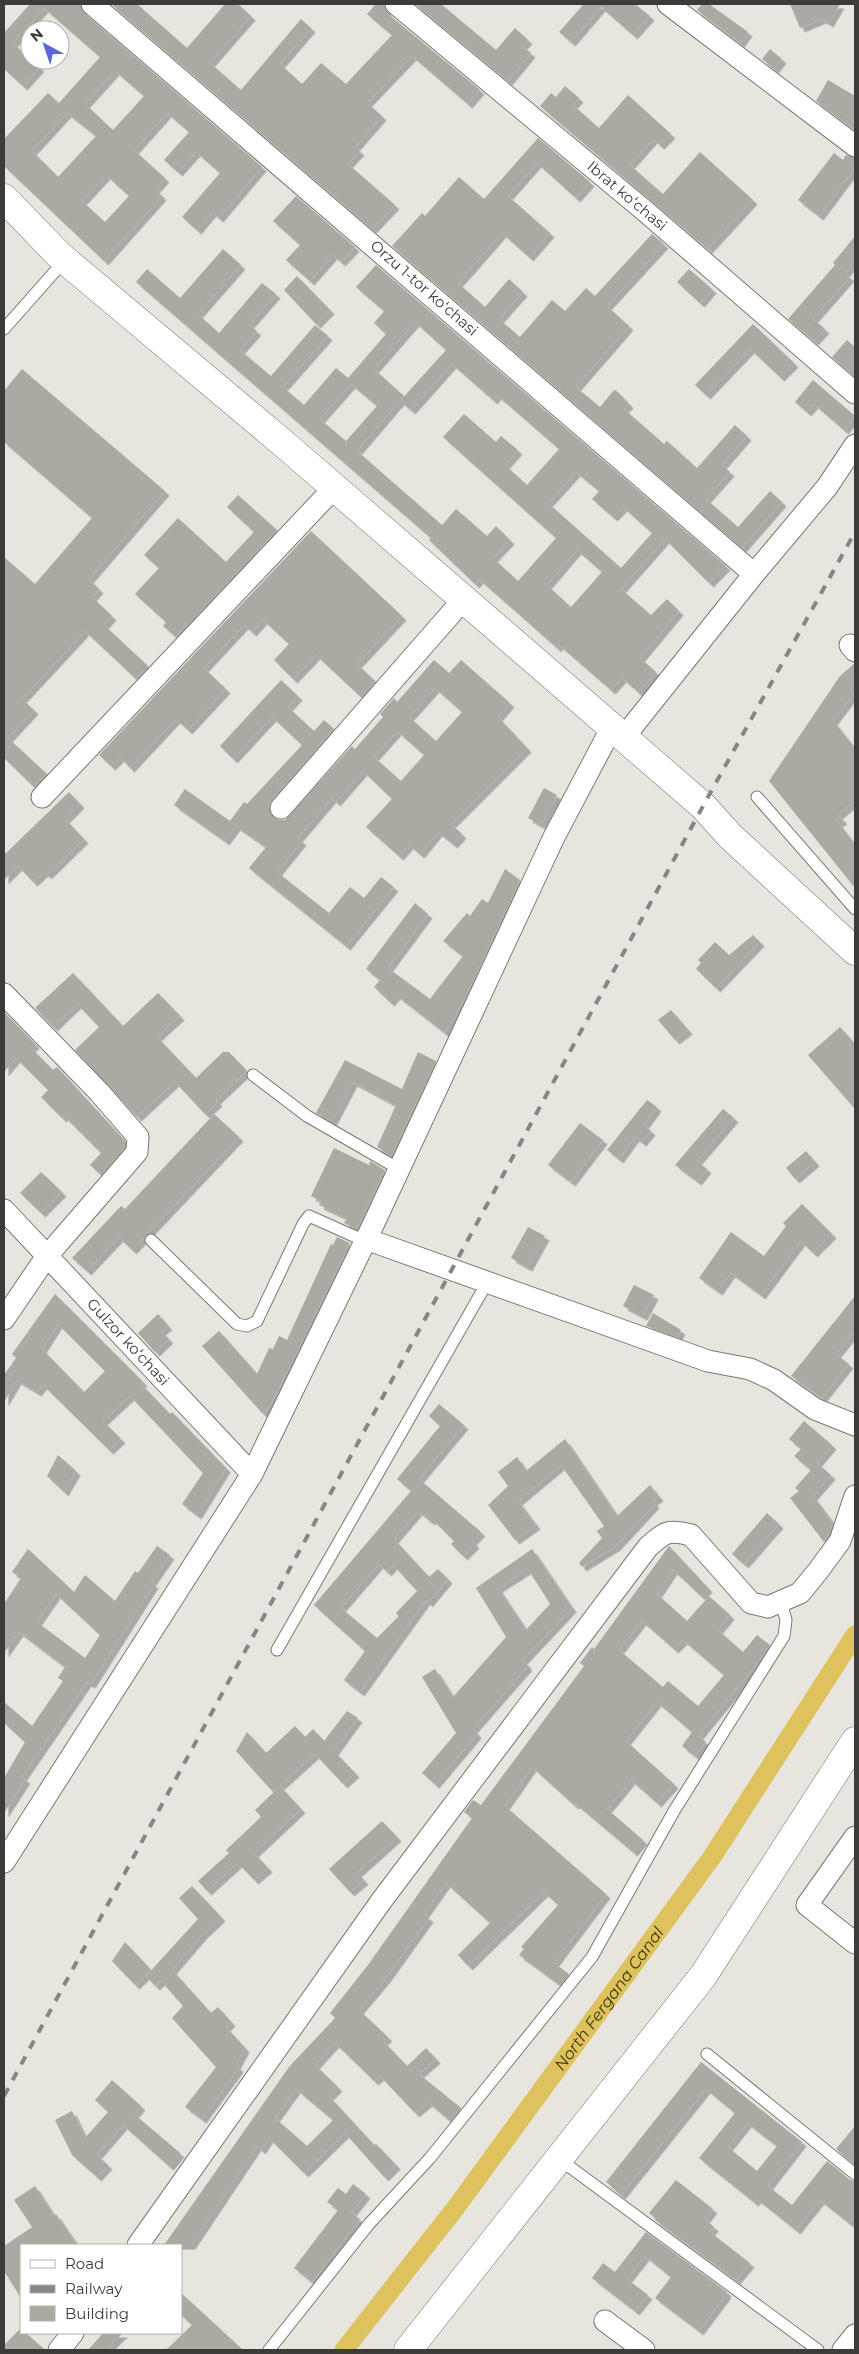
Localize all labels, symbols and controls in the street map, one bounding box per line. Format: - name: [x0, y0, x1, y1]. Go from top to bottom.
- north arrow: [20, 20, 70, 70]
- text: N: [27, 25, 47, 46]
- street label: Ibrat koʻchasi: [583, 157, 671, 235]
- street label: Orzu 1-tor koʻchasi: [366, 236, 482, 340]
- street label: Gulzor koʻchasi: [83, 1294, 174, 1389]
- water label: North Fergana Canal: [550, 1923, 668, 2074]
- legend: [20, 2244, 182, 2334]
- text: Road: [65, 2254, 104, 2273]
- text: Railway: [65, 2279, 123, 2298]
- text: Building: [65, 2304, 129, 2323]

